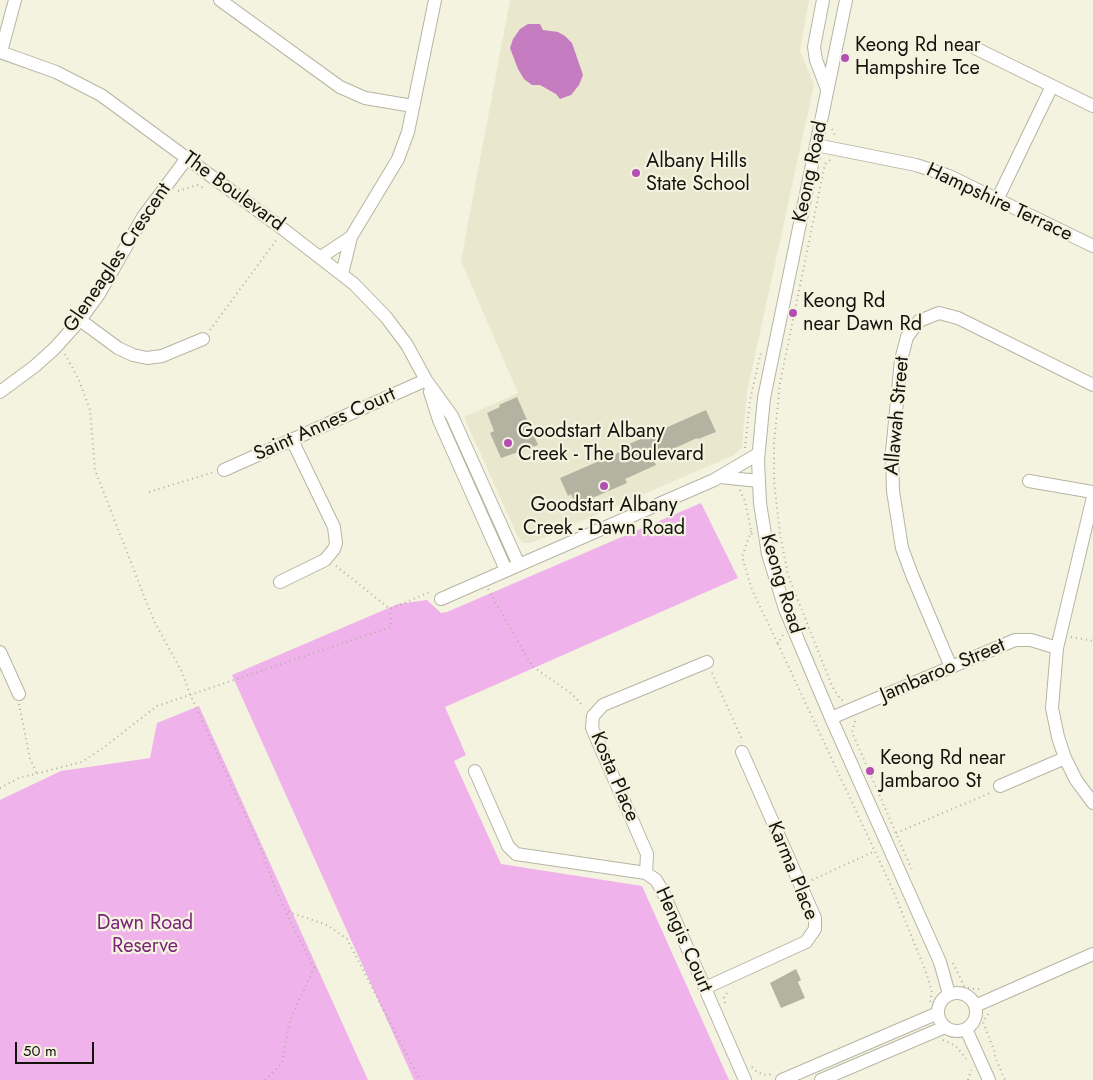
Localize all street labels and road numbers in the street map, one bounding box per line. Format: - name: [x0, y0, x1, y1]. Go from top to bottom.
- street label: Keong Road: [789, 119, 833, 225]
- street label: The Boulevard: [177, 147, 289, 237]
- street label: Hampshire Terrace: [922, 159, 1076, 247]
- street label: Gleneagles Crescent: [59, 179, 177, 337]
- street label: Allawah Street: [881, 356, 915, 476]
- street label: Saint Annes Court: [250, 383, 400, 467]
- street label: Keong Road: [754, 531, 808, 637]
- street label: Jambaroo Street: [877, 634, 1009, 708]
- street label: Kosta Place: [584, 729, 644, 825]
- street label: Karma Place: [761, 818, 823, 924]
- street label: Hengis Court: [649, 884, 717, 996]

